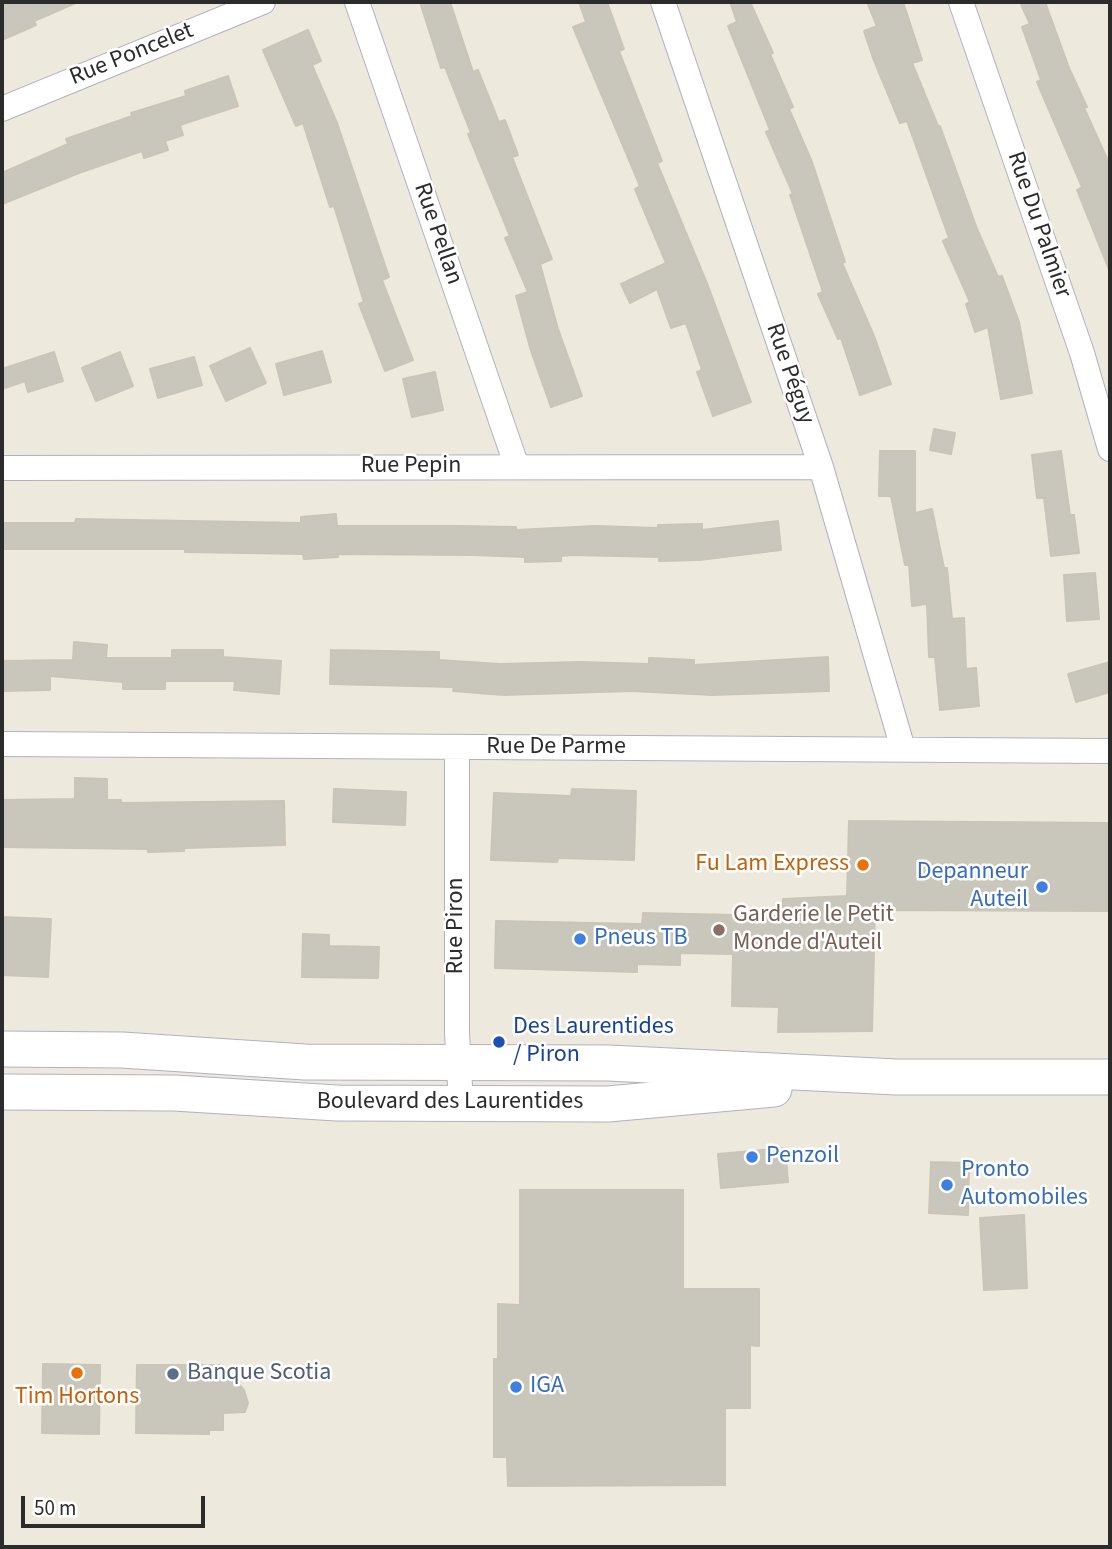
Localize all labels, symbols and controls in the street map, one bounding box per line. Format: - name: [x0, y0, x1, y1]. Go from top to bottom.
- street label: Rue Poncelet: [66, 17, 198, 93]
- street label: Rue Du Palmier: [1000, 148, 1076, 302]
- street label: Rue Pellan: [406, 179, 468, 289]
- street label: Rue Péguy: [758, 320, 820, 428]
- street label: Rue Pepin: [361, 453, 461, 481]
- street label: Rue De Parme: [486, 734, 626, 762]
- place label: Fu Lam Express: [695, 851, 849, 879]
- marker: Fu Lam Express: [855, 857, 871, 873]
- place label: Depanneur Auteil: [917, 859, 1028, 915]
- street label: Rue Piron: [443, 877, 471, 975]
- marker: Depanneur Auteil: [1034, 879, 1050, 895]
- place label: Garderie le Petit Monde d'Auteil: [733, 902, 894, 958]
- marker: Garderie le Petit Monde d'Auteil: [711, 922, 727, 938]
- place label: Pneus TB: [594, 925, 688, 953]
- marker: Pneus TB: [572, 931, 588, 947]
- place label: Des Laurentides / Piron: [513, 1014, 674, 1070]
- marker: Des Laurentides / Piron: [491, 1034, 507, 1050]
- street label: Boulevard des Laurentides: [317, 1089, 583, 1117]
- place label: Penzoil: [766, 1143, 839, 1171]
- marker: Penzoil: [744, 1149, 760, 1165]
- place label: Pronto Automobiles: [961, 1157, 1088, 1213]
- marker: Pronto Automobiles: [939, 1177, 955, 1193]
- place label: Banque Scotia: [187, 1360, 331, 1388]
- marker: Tim Hortons: [69, 1365, 85, 1381]
- marker: Banque Scotia: [165, 1366, 181, 1382]
- place label: IGA: [530, 1373, 564, 1401]
- marker: IGA: [508, 1379, 524, 1395]
- place label: Tim Hortons: [15, 1384, 139, 1412]
- scale bar: [24, 1482, 208, 1526]
- text: 50 m: [34, 1493, 76, 1523]

